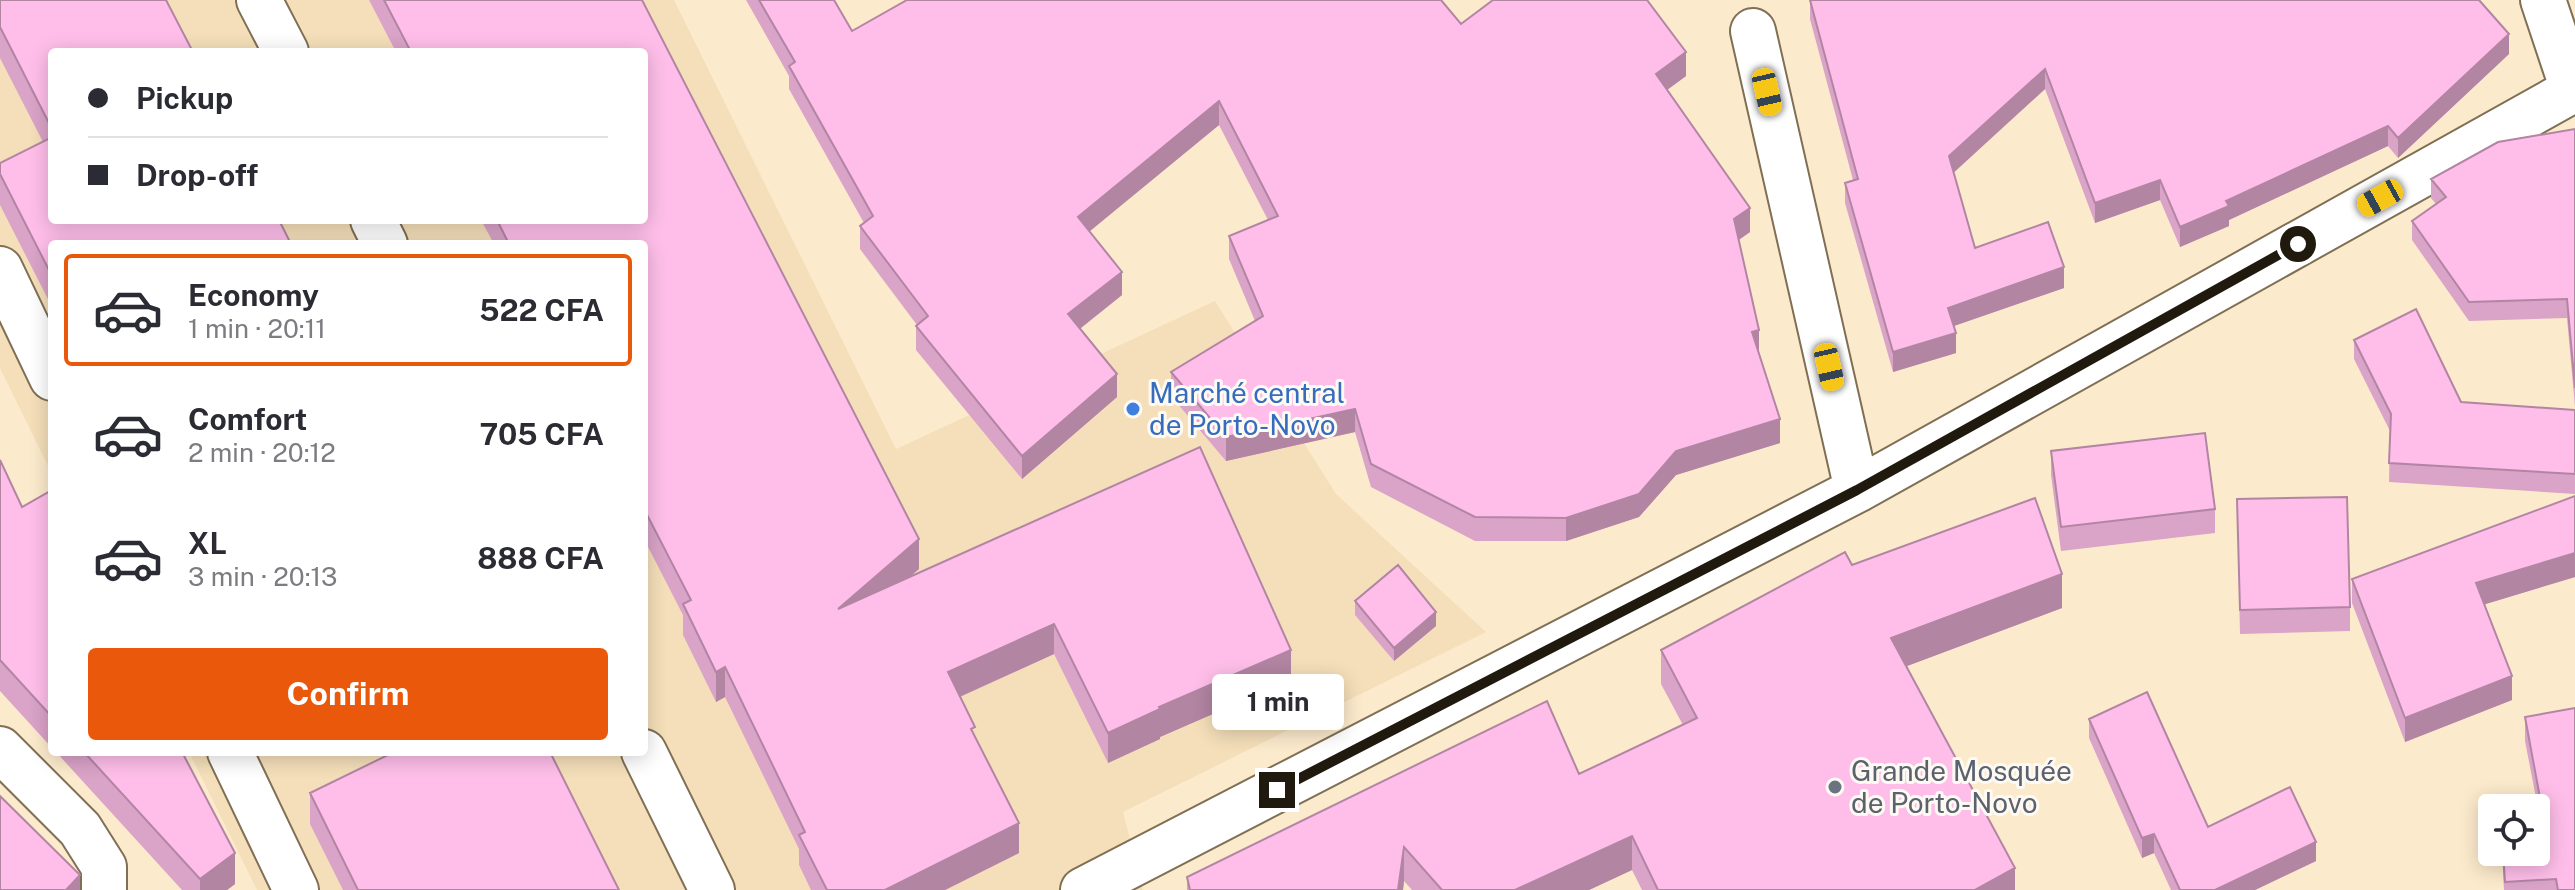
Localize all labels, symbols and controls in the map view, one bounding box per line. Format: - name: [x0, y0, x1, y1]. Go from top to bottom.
- car: [1750, 66, 1784, 118]
- text: Pickup: [136, 80, 233, 116]
- text: Drop-off: [136, 157, 258, 193]
- car: [2353, 176, 2407, 220]
- route start: [2280, 226, 2316, 262]
- icon: car: [92, 274, 164, 346]
- text: Economy: [188, 277, 319, 313]
- text: 522 CFA: [479, 292, 604, 328]
- text: 1 min · 20:11: [188, 313, 326, 344]
- car: [1812, 341, 1846, 393]
- place label: Marché central de Porto-Novo: [1149, 376, 1345, 441]
- icon: car: [92, 398, 164, 470]
- marker: Marché central de Porto-Novo: [1124, 400, 1142, 418]
- text: Comfort: [188, 401, 307, 437]
- text: 705 CFA: [479, 416, 604, 452]
- text: 2 min · 20:12: [188, 437, 336, 468]
- icon: car: [92, 522, 164, 594]
- text: XL: [188, 525, 227, 561]
- text: 888 CFA: [477, 540, 604, 576]
- text: 3 min · 20:13: [188, 561, 337, 592]
- button: Confirm: [88, 648, 608, 740]
- callout: 1 min: [1211, 674, 1343, 730]
- text: 1 min: [1247, 686, 1309, 717]
- place label: Grande Mosquée de Porto-Novo: [1851, 754, 2072, 819]
- route end: [1259, 772, 1295, 808]
- marker: Grande Mosquée de Porto-Novo: [1826, 778, 1844, 796]
- map controls: [2478, 794, 2550, 866]
- button: locate: [2478, 794, 2550, 866]

